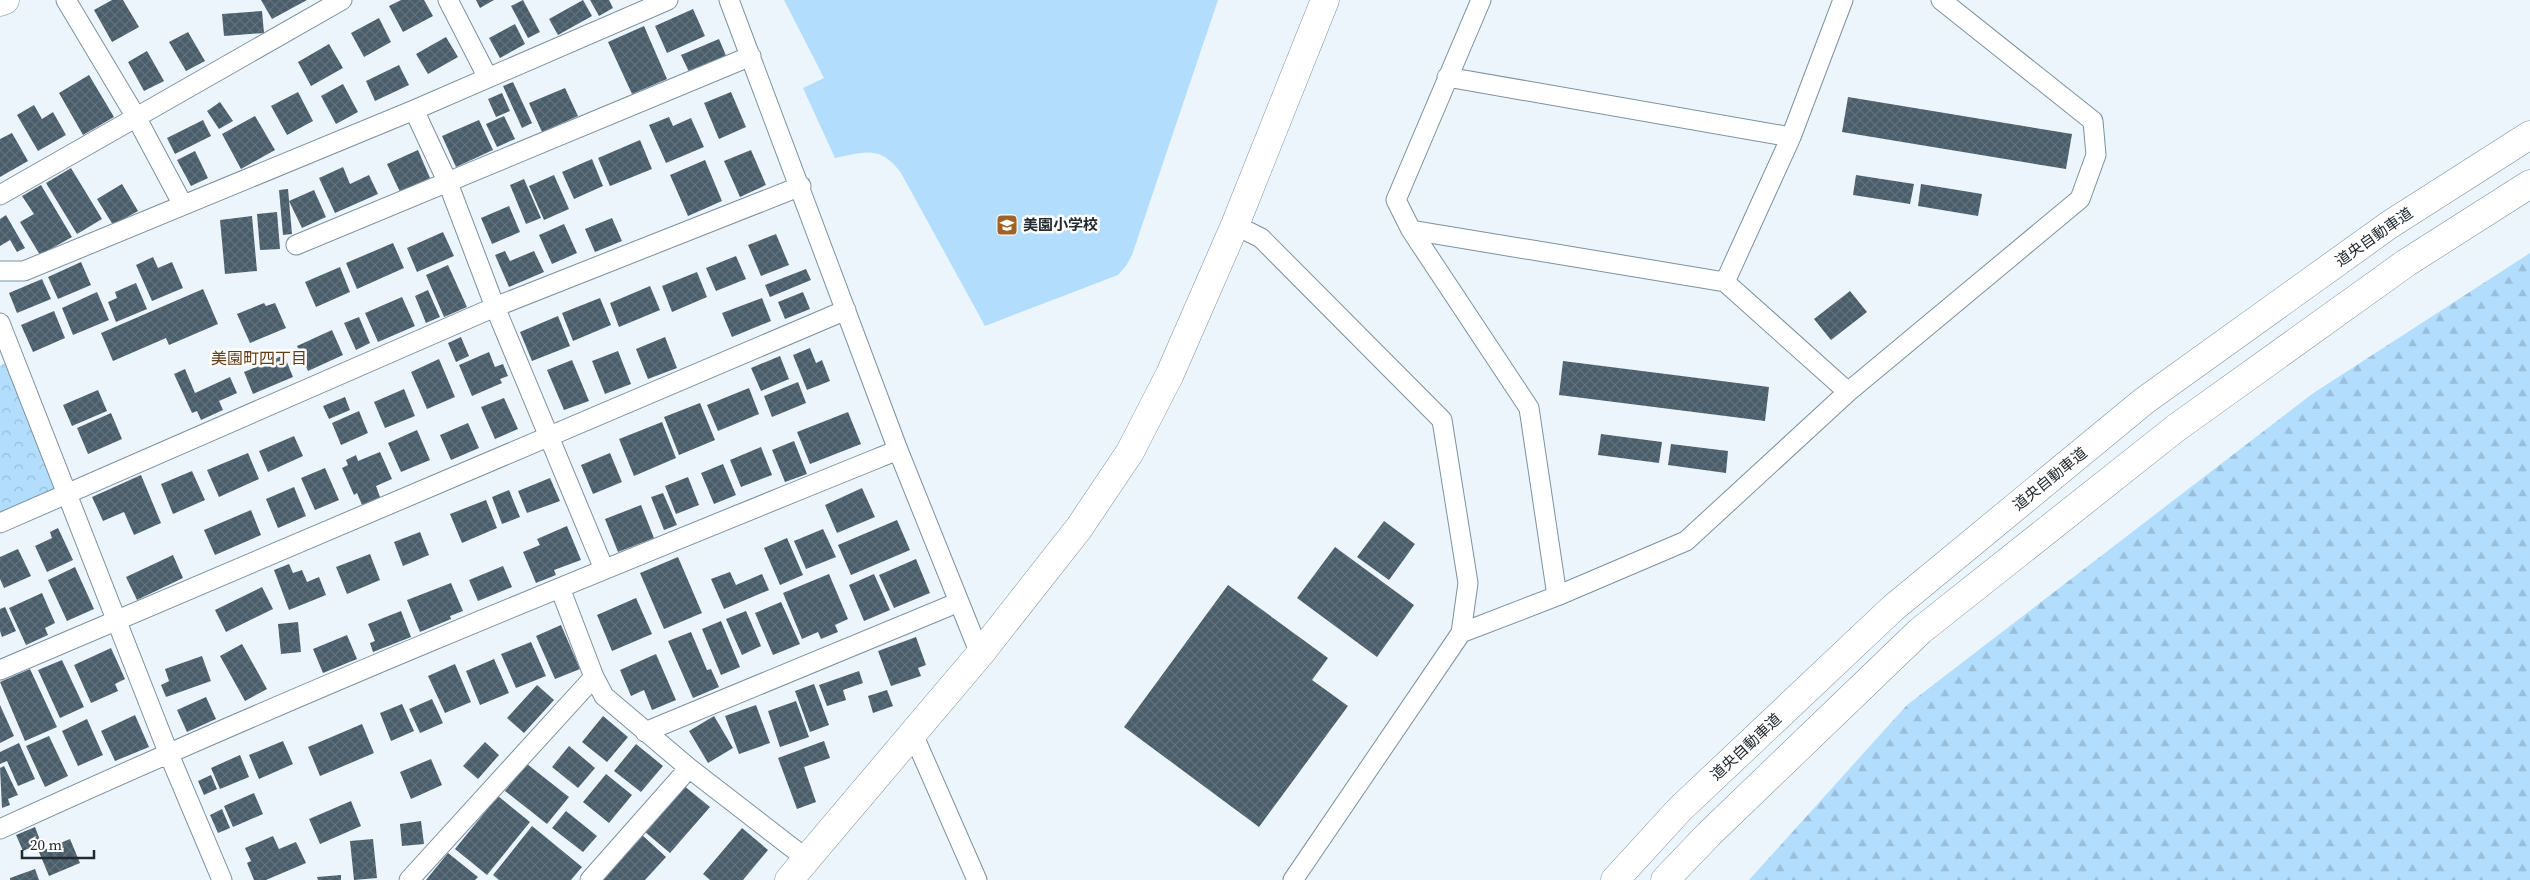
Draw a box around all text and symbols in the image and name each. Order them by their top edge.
street label: 道央自動車道 [2331,202,2417,271]
school or university icon: 美園小学校 [995,213,1019,237]
place label: 美園小学校 [1023,214,1098,235]
district label: 美園町四丁目 [211,347,307,369]
street label: 道央自動車道 [2008,442,2091,515]
street label: 道央自動車道 [1706,708,1786,785]
scale bar [22,828,95,860]
text: 20 m [30,834,62,855]

